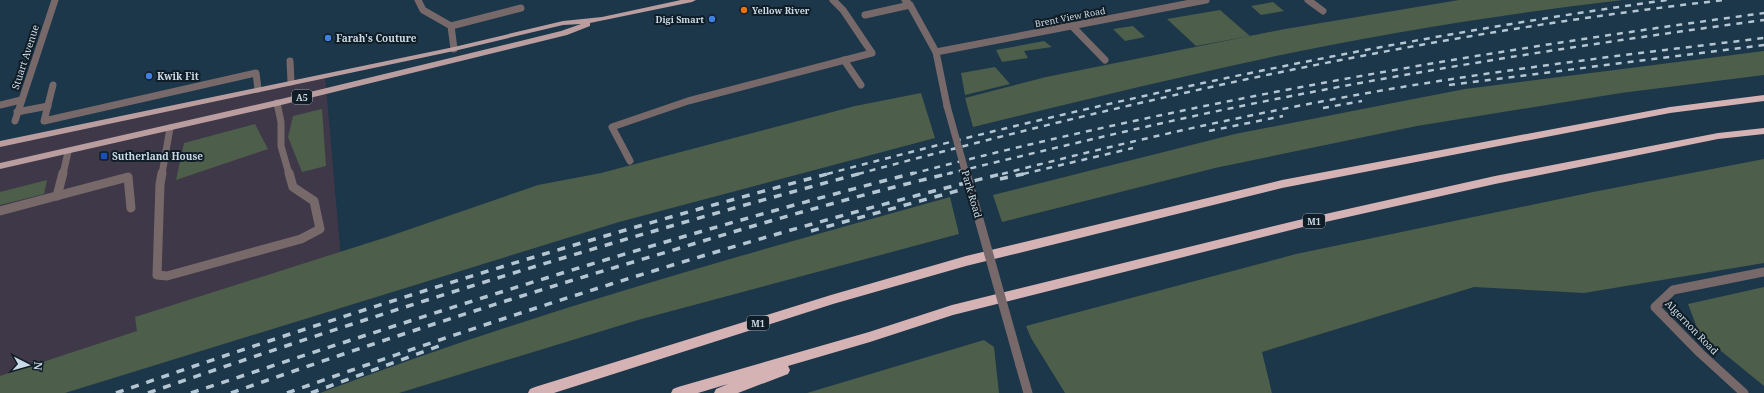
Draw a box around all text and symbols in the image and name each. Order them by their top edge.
place label: Yellow River [752,4,810,17]
street label: Brent View Road [1034,4,1107,30]
marker: Yellow River [739,5,749,15]
place label: Digi Smart [656,13,704,26]
marker: Digi Smart [707,14,717,24]
street label: Stuart Avenue [8,23,42,91]
place label: Farah's Couture [336,31,417,45]
marker: Farah's Couture [323,33,333,43]
place label: Kwik Fit [157,69,199,83]
marker: Kwik Fit [144,71,154,81]
road number: A5 [292,90,312,104]
place label: Sutherland House [112,149,203,163]
marker: Sutherland House [99,151,109,161]
street label: Park Road [959,169,985,219]
road number: M1 [1303,214,1325,228]
street label: Algernon Road [1662,297,1722,357]
road number: M1 [747,316,769,330]
north arrow [8,345,48,385]
text: N [30,361,46,372]

